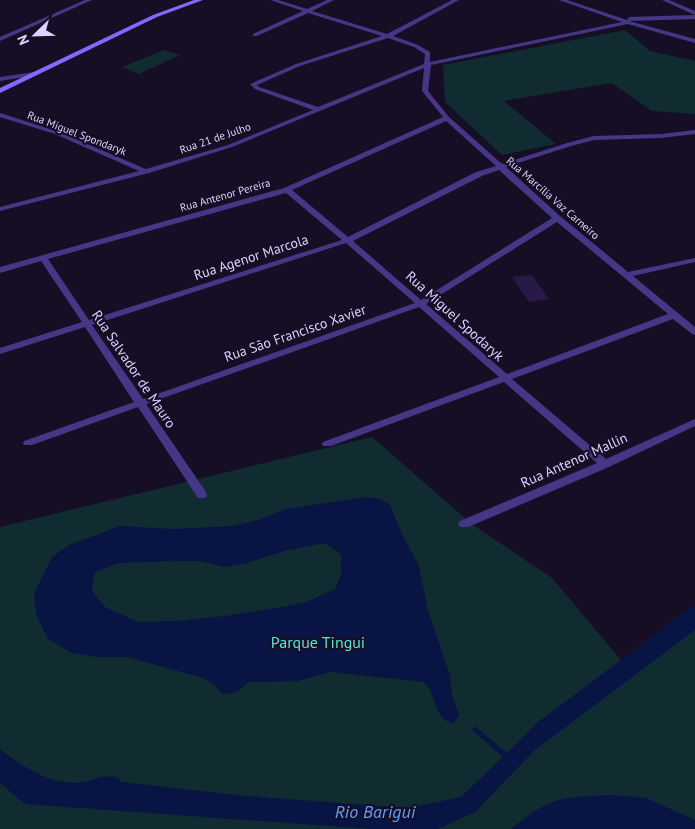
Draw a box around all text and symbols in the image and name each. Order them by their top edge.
north arrow [10,10,60,60]
text: N [13,32,33,48]
street label: Rua Miguel Spondaryk [25,108,129,159]
street label: Rua 21 de Julho [178,119,253,157]
street label: Rua Marcília Vaz Carneiro [504,154,603,242]
street label: Rua Antenor Pereira [178,175,272,215]
street label: Rua Agenor Marcola [191,230,311,284]
street label: Rua Miguel Spodaryk [402,267,508,365]
street label: Rua São Francisco Xavier [222,300,369,366]
street label: Rua Salvador de Mauro [88,307,180,431]
street label: Rua Antenor Mallin [518,428,630,492]
park label: Parque Tingui [271,632,365,652]
water label: Rio Barigui [335,800,417,823]

